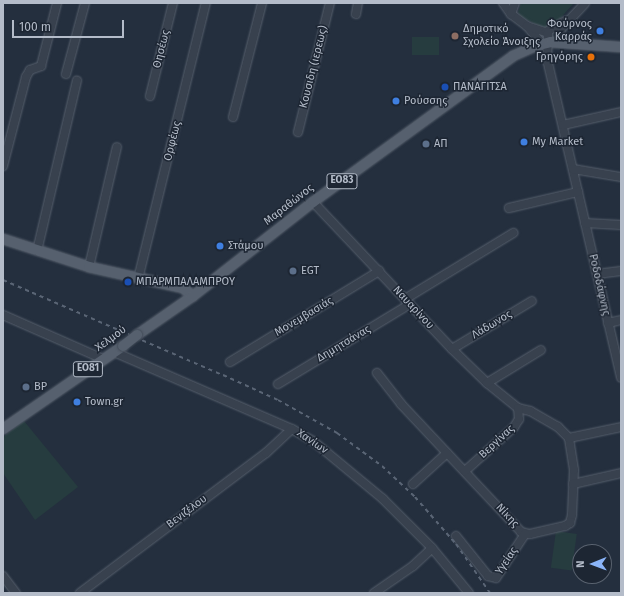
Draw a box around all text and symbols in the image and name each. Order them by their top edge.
scale bar [14,12,126,38]
place label: Φούρνος Καρράς [547,18,592,44]
text: 100 m [19,20,51,34]
place label: Δημοτικό Σχολείο Άνοιξης [463,23,540,49]
street label: Κουσιδη (ιερεως) [297,24,331,110]
marker: Φούρνος Καρράς [595,26,605,36]
street label: Θησέως [151,28,173,70]
marker: Δημοτικό Σχολείο Άνοιξης [450,31,460,41]
place label: Γρηγόρης [536,50,583,64]
marker: Γρηγόρης [586,52,596,62]
place label: ΠΑΝΑΓΙΤΣΑ [453,80,507,94]
marker: ΠΑΝΑΓΙΤΣΑ [440,82,450,92]
place label: Ρούσσης [404,94,447,108]
marker: Ρούσσης [391,96,401,106]
street label: Ορφέως [162,120,184,162]
place label: My Market [532,135,583,149]
place label: ΑΠ [434,137,448,151]
marker: My Market [519,137,529,147]
marker: ΑΠ [421,139,431,149]
road number: ΕΟ83 [326,173,358,189]
street label: Μαραθώνος [261,181,317,229]
place label: Στάμου [228,239,263,253]
marker: Στάμου [215,241,225,251]
street label: Ροδοδάφνης [585,253,613,317]
place label: EGT [301,264,319,278]
marker: EGT [288,266,298,276]
place label: ΜΠΑΡΜΠΑΛΑΜΠΡΟΥ [136,275,235,289]
marker: ΜΠΑΡΜΠΑΛΑΜΠΡΟΥ [123,277,133,287]
street label: Ναυαρίνου [390,284,436,332]
street label: Μονεμβασιάς [272,294,336,340]
street label: Λάδωνος [470,308,514,342]
street label: Χελμού [93,323,129,355]
street label: Δημητσάνας [315,323,373,365]
road number: ΕΟ81 [72,361,104,377]
place label: BP [34,380,47,394]
marker: BP [21,382,31,392]
place label: Town.gr [85,395,123,409]
marker: Town.gr [72,397,82,407]
street label: Βεργίνας [477,422,517,462]
street label: Χανίων [294,427,330,457]
street label: Βενιζέλου [164,492,210,532]
street label: Νίκης [493,501,521,531]
north arrow [572,544,612,584]
street label: Υγείας [493,545,521,577]
text: N [574,560,587,568]

